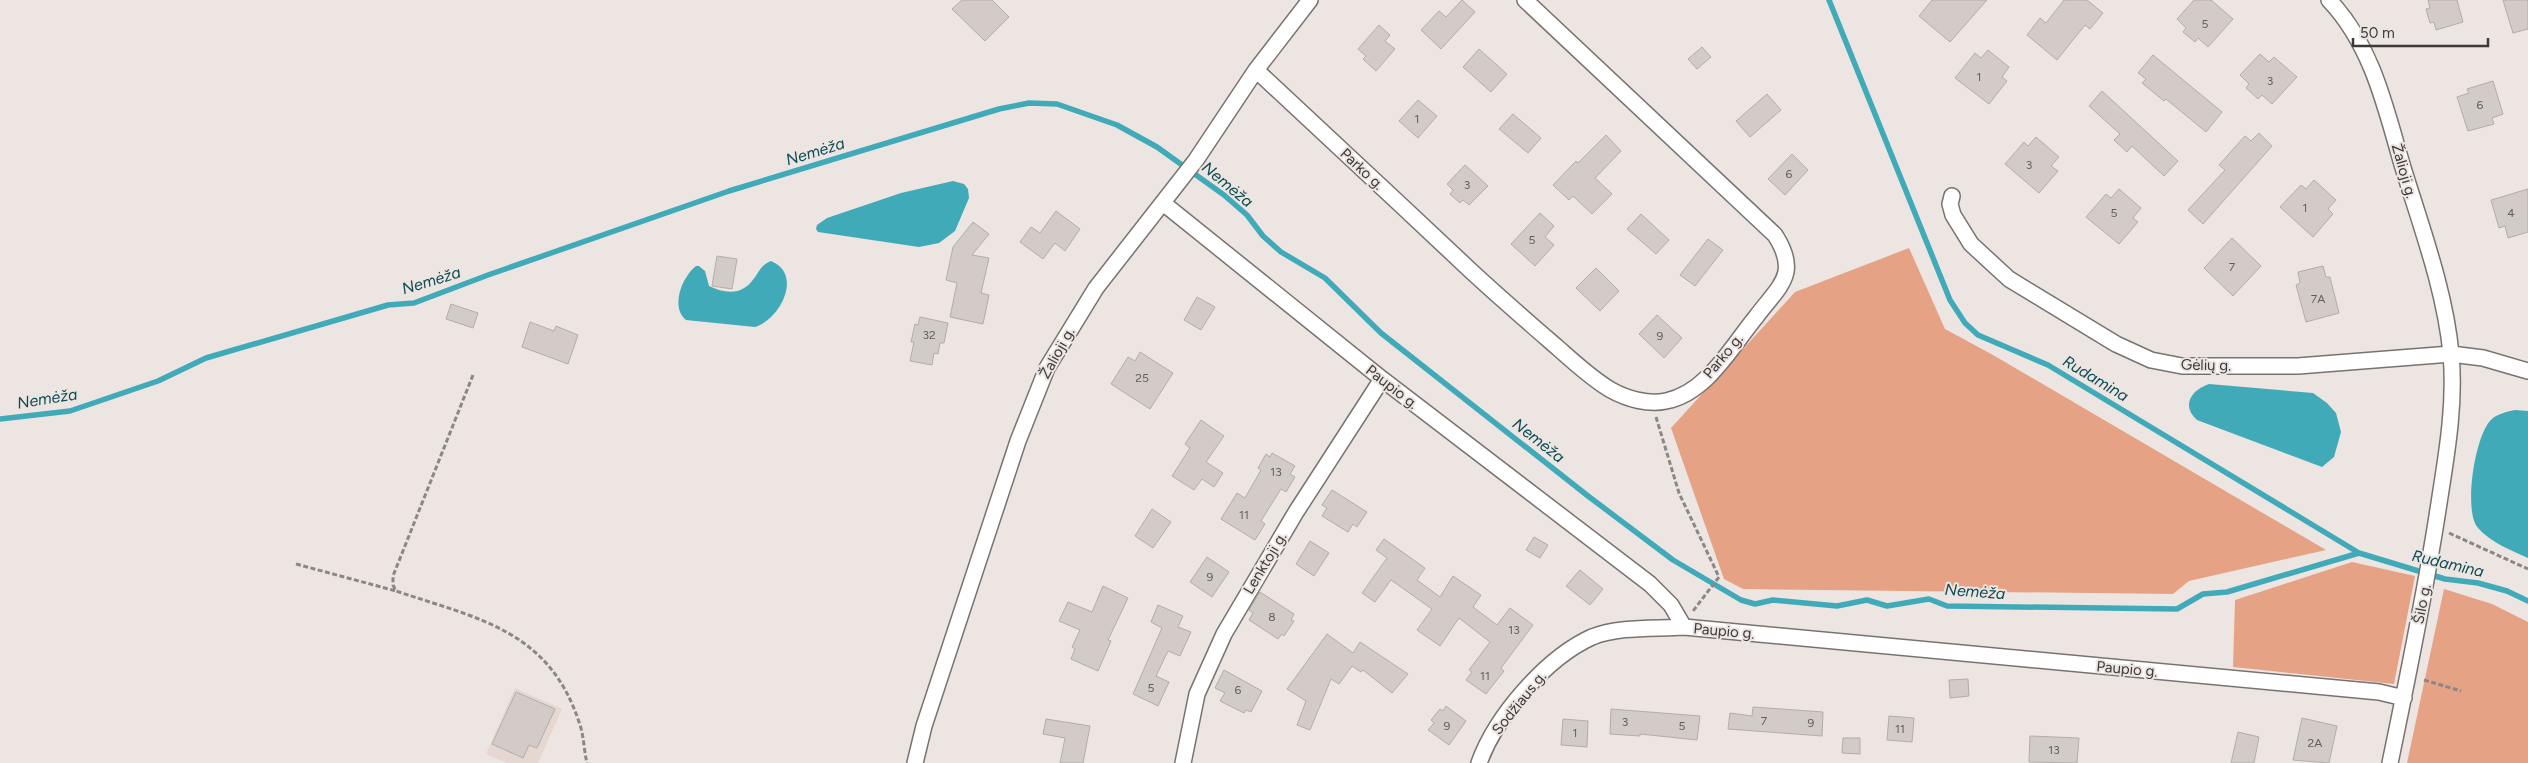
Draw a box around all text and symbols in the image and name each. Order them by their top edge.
scale bar [2353,15,2488,47]
house number: 5 [2202,17,2209,31]
text: 50 m [2360,24,2395,42]
house number: 1 [1977,70,1981,84]
house number: 3 [2267,74,2273,88]
house number: 6 [2477,98,2484,112]
house number: 1 [1415,112,1419,126]
water label: Nemėža [783,134,847,169]
street label: Žalioji g. [2388,142,2420,200]
street label: Parko g. [1337,144,1387,194]
water label: Nemėža [1198,158,1257,211]
house number: 3 [2026,158,2032,172]
house number: 6 [1786,167,1793,181]
house number: 3 [1464,178,1470,192]
house number: 1 [2303,201,2307,215]
house number: 5 [2111,206,2118,220]
house number: 4 [2507,206,2515,220]
house number: 5 [1529,233,1536,247]
house number: 7 [2229,260,2236,274]
water label: Nemėža [399,263,463,298]
house number: 7A [2311,292,2325,306]
street label: Žalioji g. [1036,324,1078,382]
house number: 32 [922,328,936,342]
house number: 9 [1657,329,1664,343]
street label: Parko g. [1699,330,1747,382]
water label: Rudamina [2059,351,2132,405]
street label: Gėlių g. [2181,356,2231,374]
street label: Paupio g. [1362,361,1422,413]
house number: 25 [1135,371,1149,385]
water label: Nemėža [16,384,79,413]
water label: Nemėža [1509,414,1568,467]
house number: 13 [1270,465,1282,479]
house number: 11 [1239,508,1249,522]
street label: Lenktoji g. [1239,529,1291,597]
water label: Rudamina [2410,546,2486,581]
house number: 9 [1207,570,1214,584]
water label: Nemėža [1944,580,2006,603]
street label: Šilo g. [2409,582,2435,626]
house number: 8 [1268,610,1276,624]
street label: Paupio g. [1693,619,1755,643]
house number: 13 [1508,623,1520,637]
street label: Paupio g. [2096,657,2158,681]
street label: Sodžiaus g. [1488,668,1550,738]
house number: 11 [1480,669,1490,683]
house number: 5 [1148,681,1155,695]
house number: 6 [1235,683,1242,697]
house number: 7 [1761,714,1768,728]
house number: 3 [1622,715,1628,729]
house number: 9 [1808,716,1815,730]
house number: 9 [1444,719,1451,733]
house number: 5 [1679,719,1686,733]
house number: 11 [1895,722,1905,736]
house number: 1 [1573,726,1577,740]
house number: 2A [2308,736,2322,750]
house number: 13 [2048,743,2060,757]

